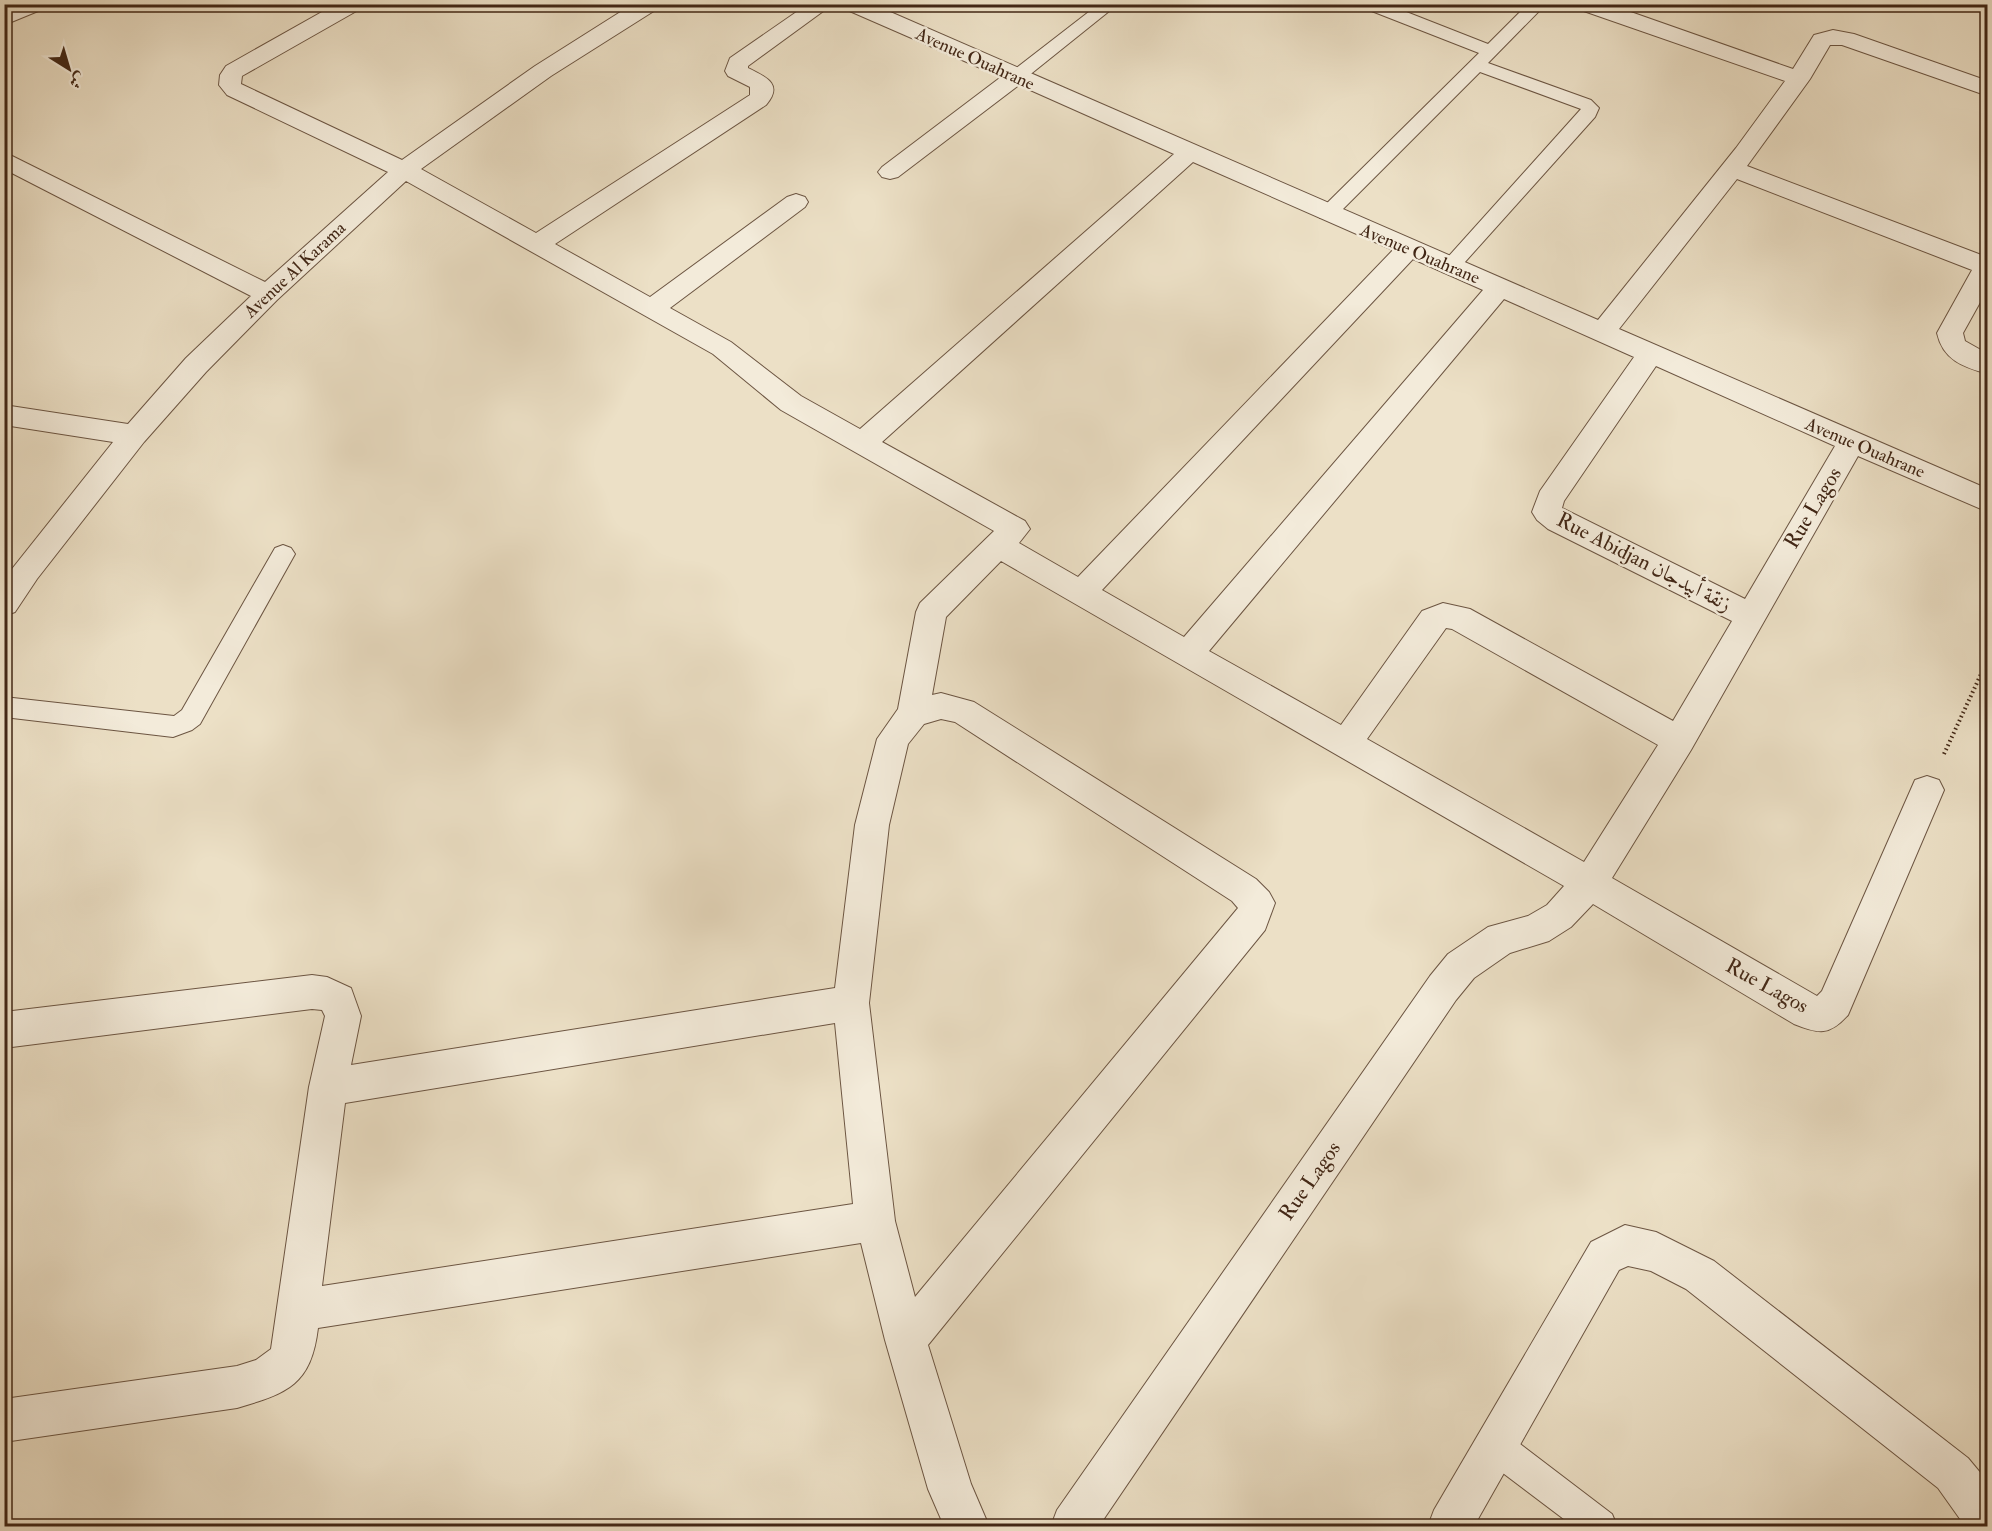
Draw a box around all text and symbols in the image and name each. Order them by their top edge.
street label: Avenue Ouahrane [911,22,1038,96]
north arrow [39,39,99,99]
text: ش [65,67,90,93]
street label: Avenue Al Karama [238,216,351,324]
street label: Avenue Ouahrane [1356,218,1484,290]
street label: Avenue Ouahrane [1801,412,1929,484]
street label: Rue Lagos [1778,462,1848,554]
street label: Rue Abidjan زنقة أبيدجان [1552,504,1737,618]
street label: Rue Lagos [1721,952,1813,1020]
street label: Rue Lagos [1273,1136,1347,1226]

